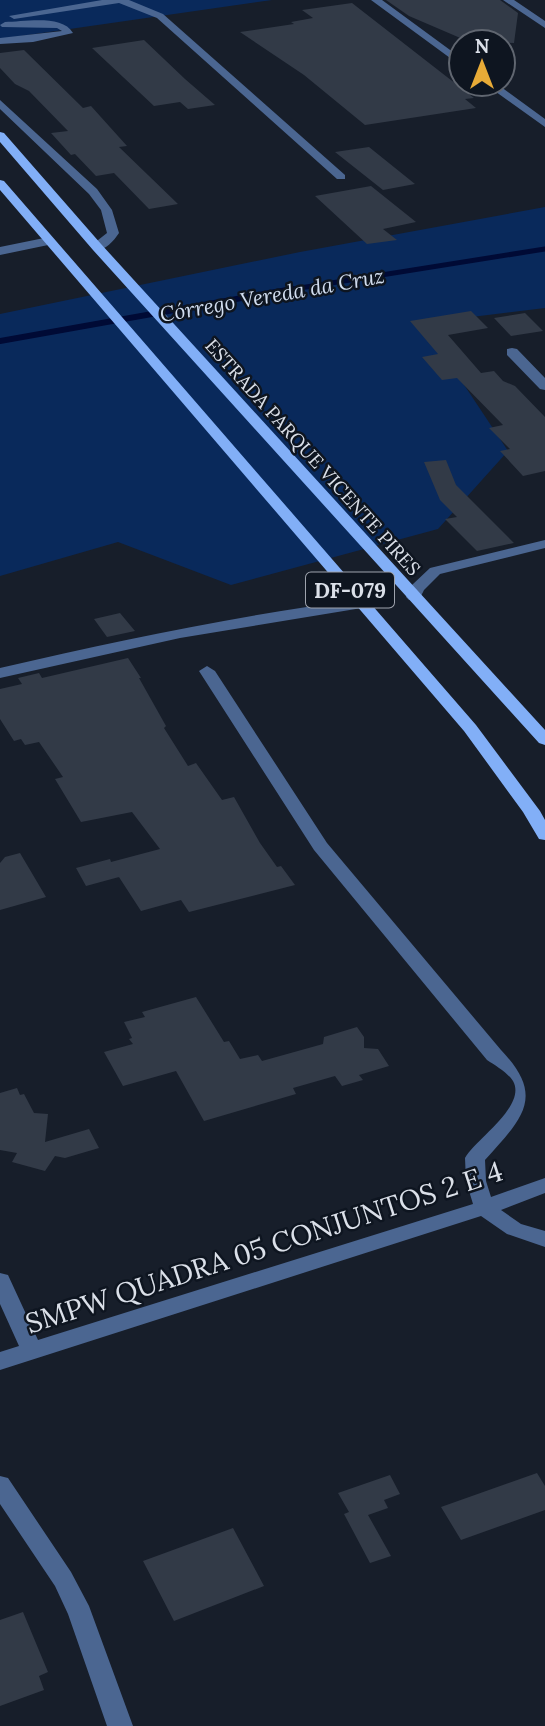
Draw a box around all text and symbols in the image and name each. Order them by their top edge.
north arrow [447,28,517,98]
text: N [475,34,490,58]
water label: Córrego Vereda da Cruz [158,262,386,328]
street label: ESTRADA PARQUE VICENTE PIRES [200,334,426,580]
road number: DF-079 [306,572,394,608]
street label: SMPW QUADRA 05 CONJUNTOS 2 E 4 [21,1153,507,1341]

